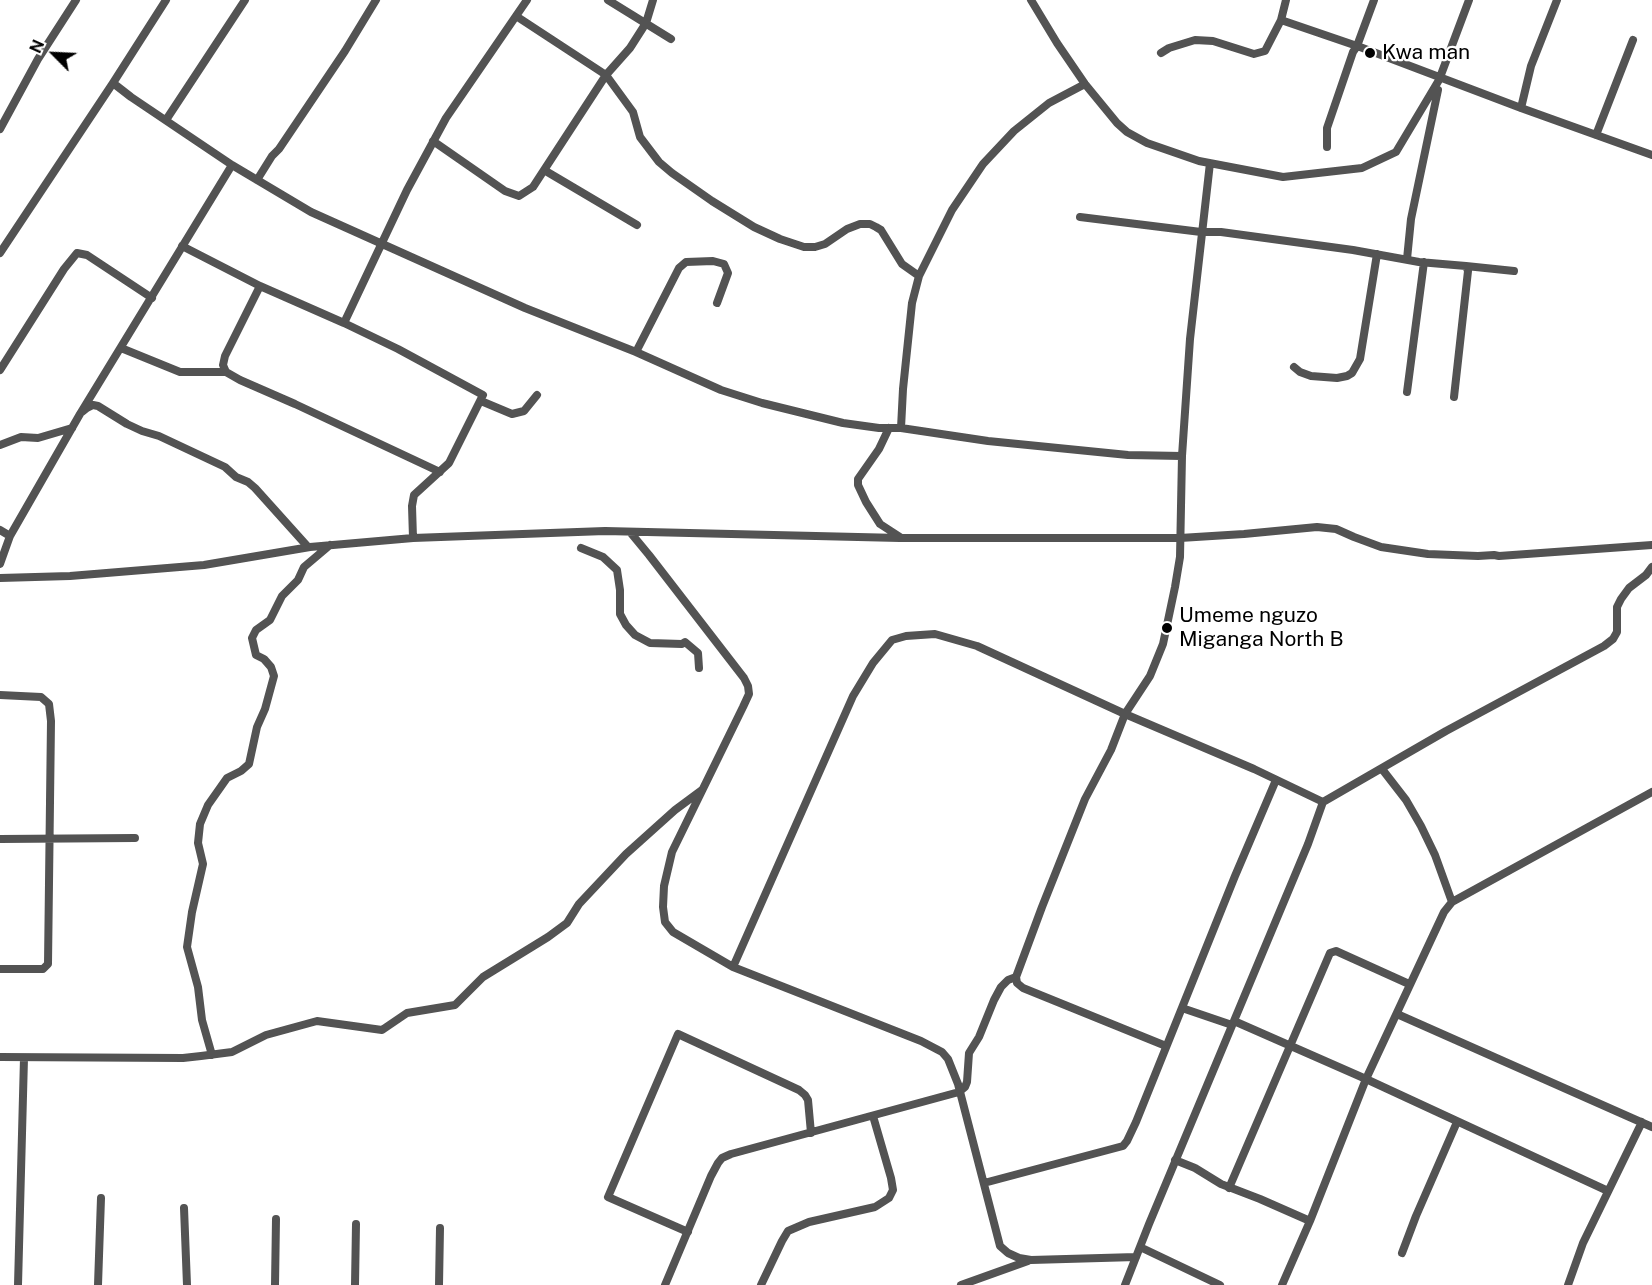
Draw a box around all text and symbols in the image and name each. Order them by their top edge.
north arrow [24,24,84,84]
text: N [26,37,48,56]
place label: Kwa man [1382,40,1470,66]
marker: Kwa man [1363,46,1377,60]
place label: Umeme nguzo Miganga North B [1179,603,1344,653]
marker: Umeme nguzo Miganga North B [1160,621,1174,635]

